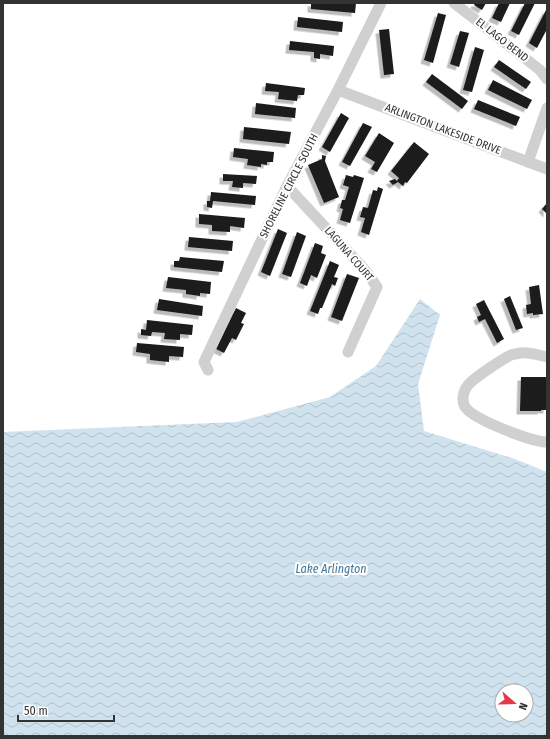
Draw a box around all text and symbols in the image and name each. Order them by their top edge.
street label: EL LAGO BEND [473,15,531,65]
street label: ARLINGTON LAKESIDE DRIVE [383,101,503,157]
street label: SHORELINE CIRCLE SOUTH [257,132,321,240]
street label: LAGUNA COURT [322,224,377,285]
water label: Lake Arlington [296,562,366,576]
north arrow [494,683,534,723]
scale bar [18,697,114,723]
text: N [516,701,530,712]
text: 50 m [24,704,48,718]

